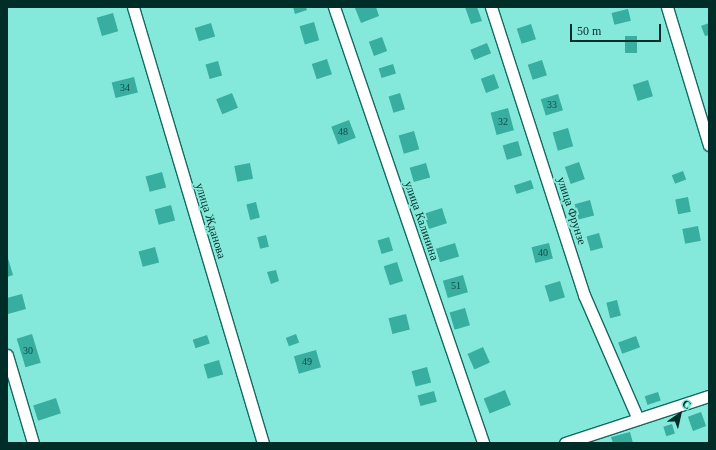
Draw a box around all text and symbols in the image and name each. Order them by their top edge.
scale bar [572,16,663,42]
text: 50 m [577,24,601,38]
house number: 34 [120,82,130,94]
house number: 33 [547,99,557,111]
house number: 32 [498,116,508,128]
house number: 48 [338,126,348,138]
street label: улица Фрунзе [553,175,589,247]
street label: улица Калинина [401,179,441,263]
street label: улица Жданова [192,182,228,260]
house number: 40 [538,247,548,259]
house number: 51 [451,280,461,292]
house number: 30 [23,345,33,357]
house number: 49 [302,356,312,368]
north arrow [660,394,700,434]
text: С [680,397,693,411]

